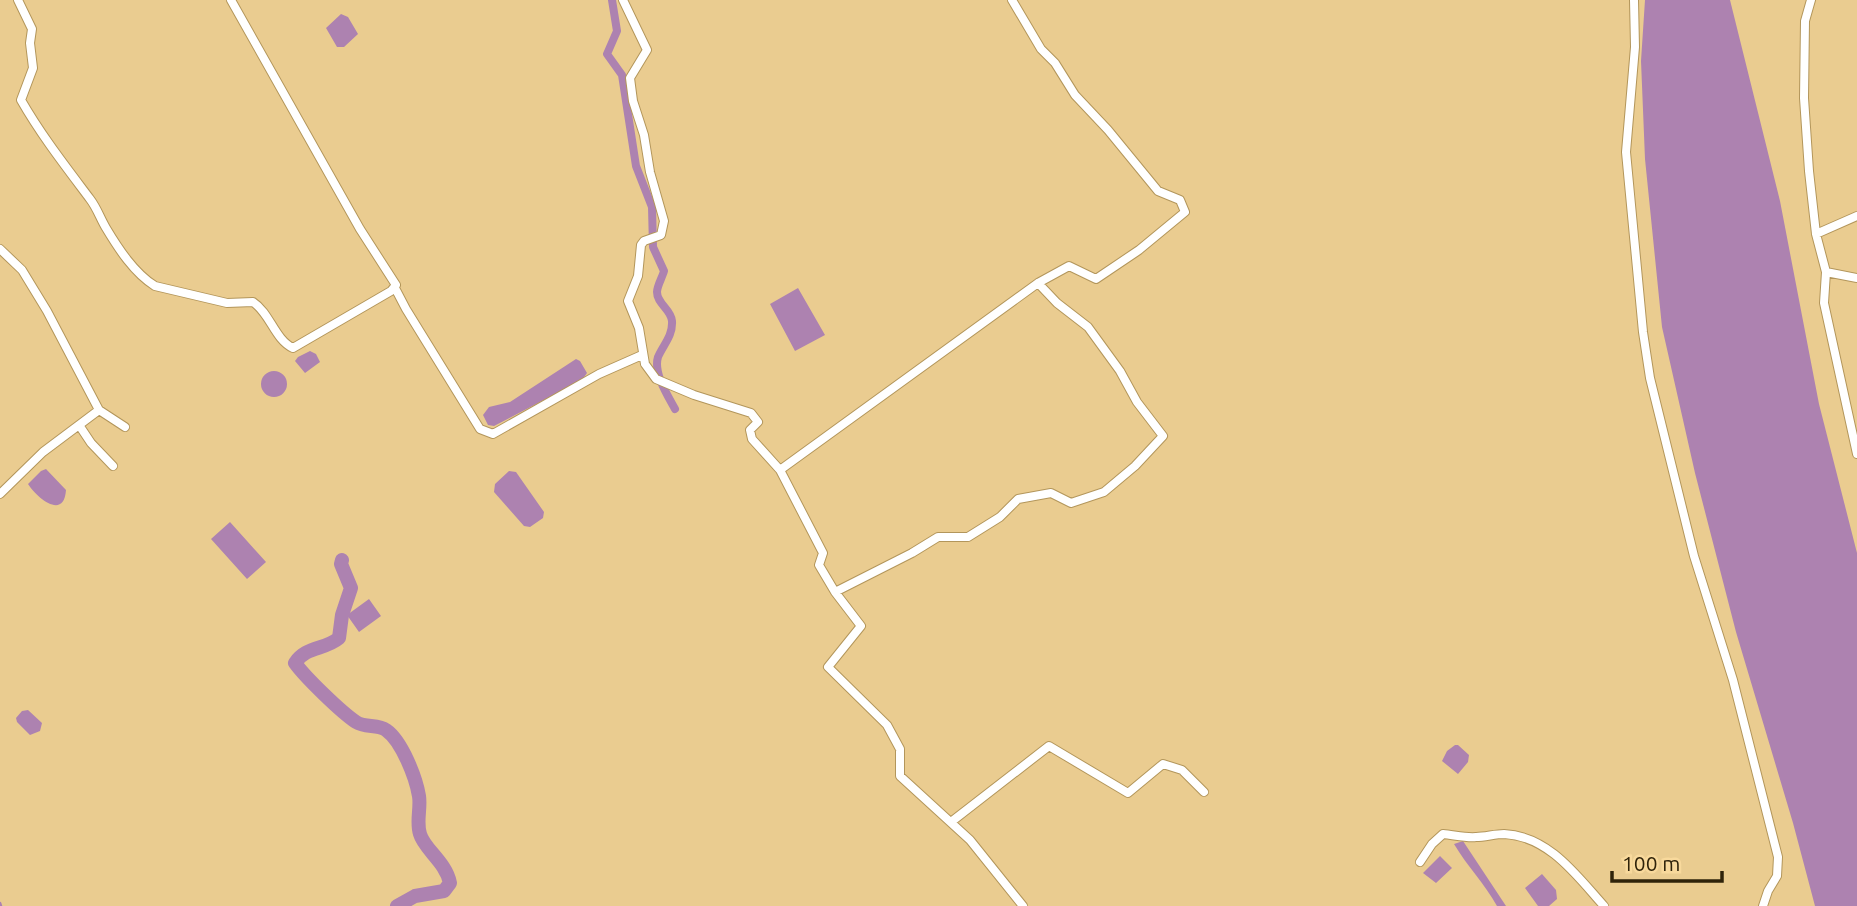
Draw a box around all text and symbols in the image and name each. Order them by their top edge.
scale bar [1612,839,1722,883]
text: 100 m [1622,851,1680,875]

